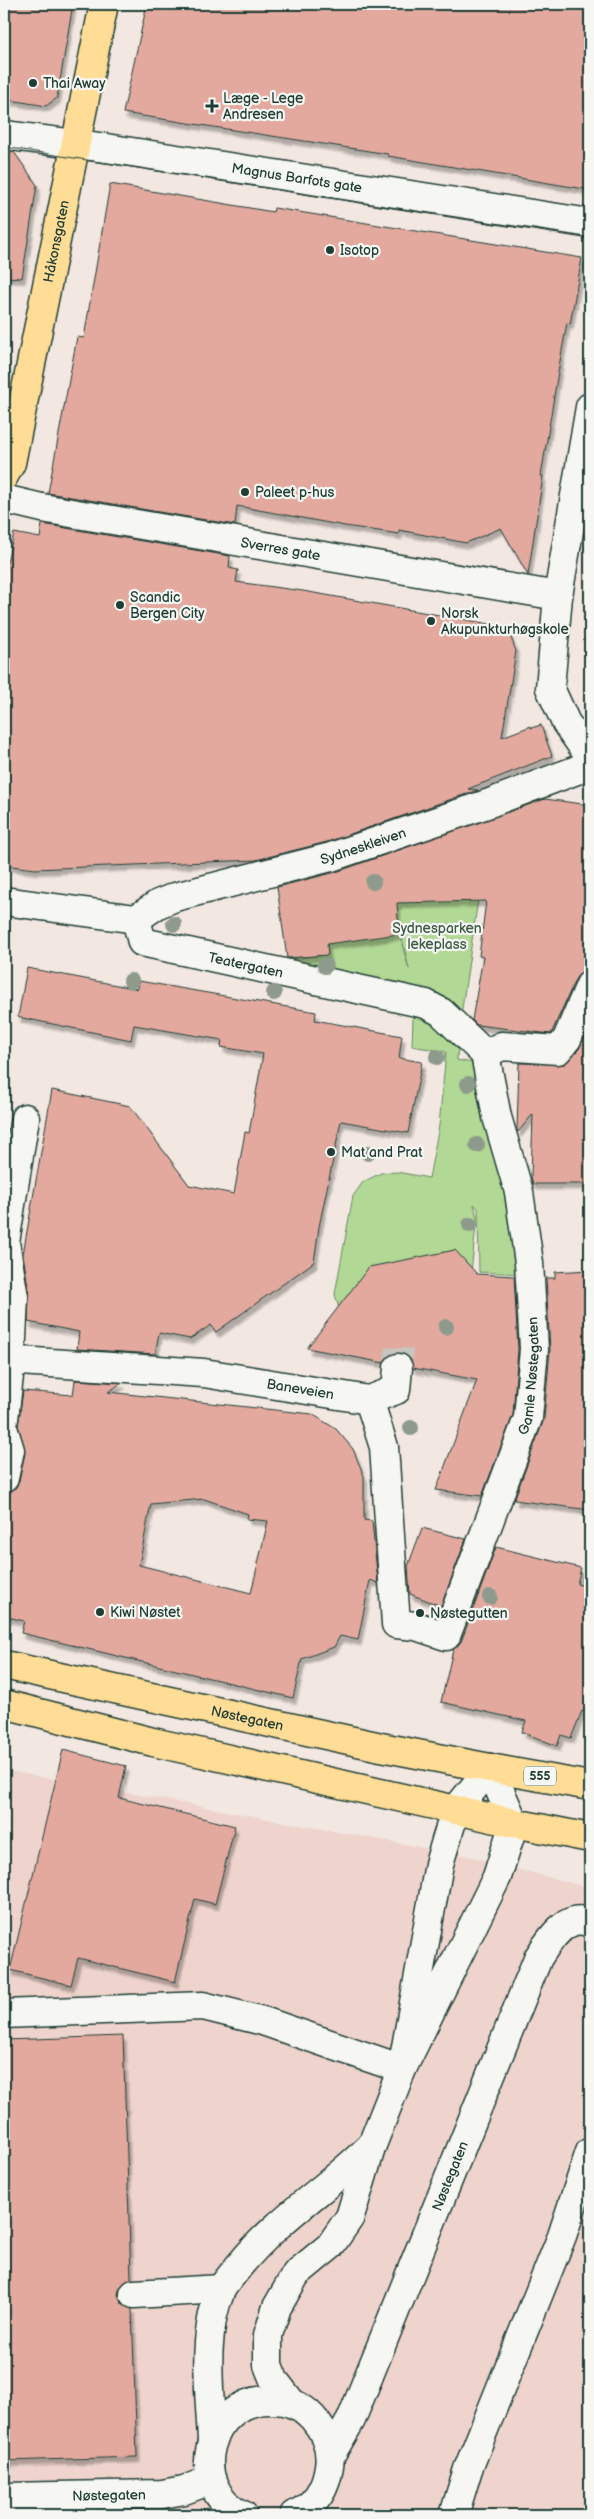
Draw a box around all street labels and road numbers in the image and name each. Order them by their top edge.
street label: Magnus Barfots gate [230,159,363,196]
street label: Håkonsgaten [39,198,73,284]
street label: Sverres gate [239,534,322,564]
street label: Sydneskleiven [318,824,408,868]
street label: Teatergaten [207,948,285,981]
street label: Gamle Nøstegaten [514,1316,543,1437]
street label: Baneveien [265,1375,335,1403]
street label: Nøstegaten [209,1702,285,1734]
road number: 555 [524,1766,556,1785]
street label: Nøstegaten [428,2138,472,2213]
street label: Nøstegaten [72,2486,146,2504]

